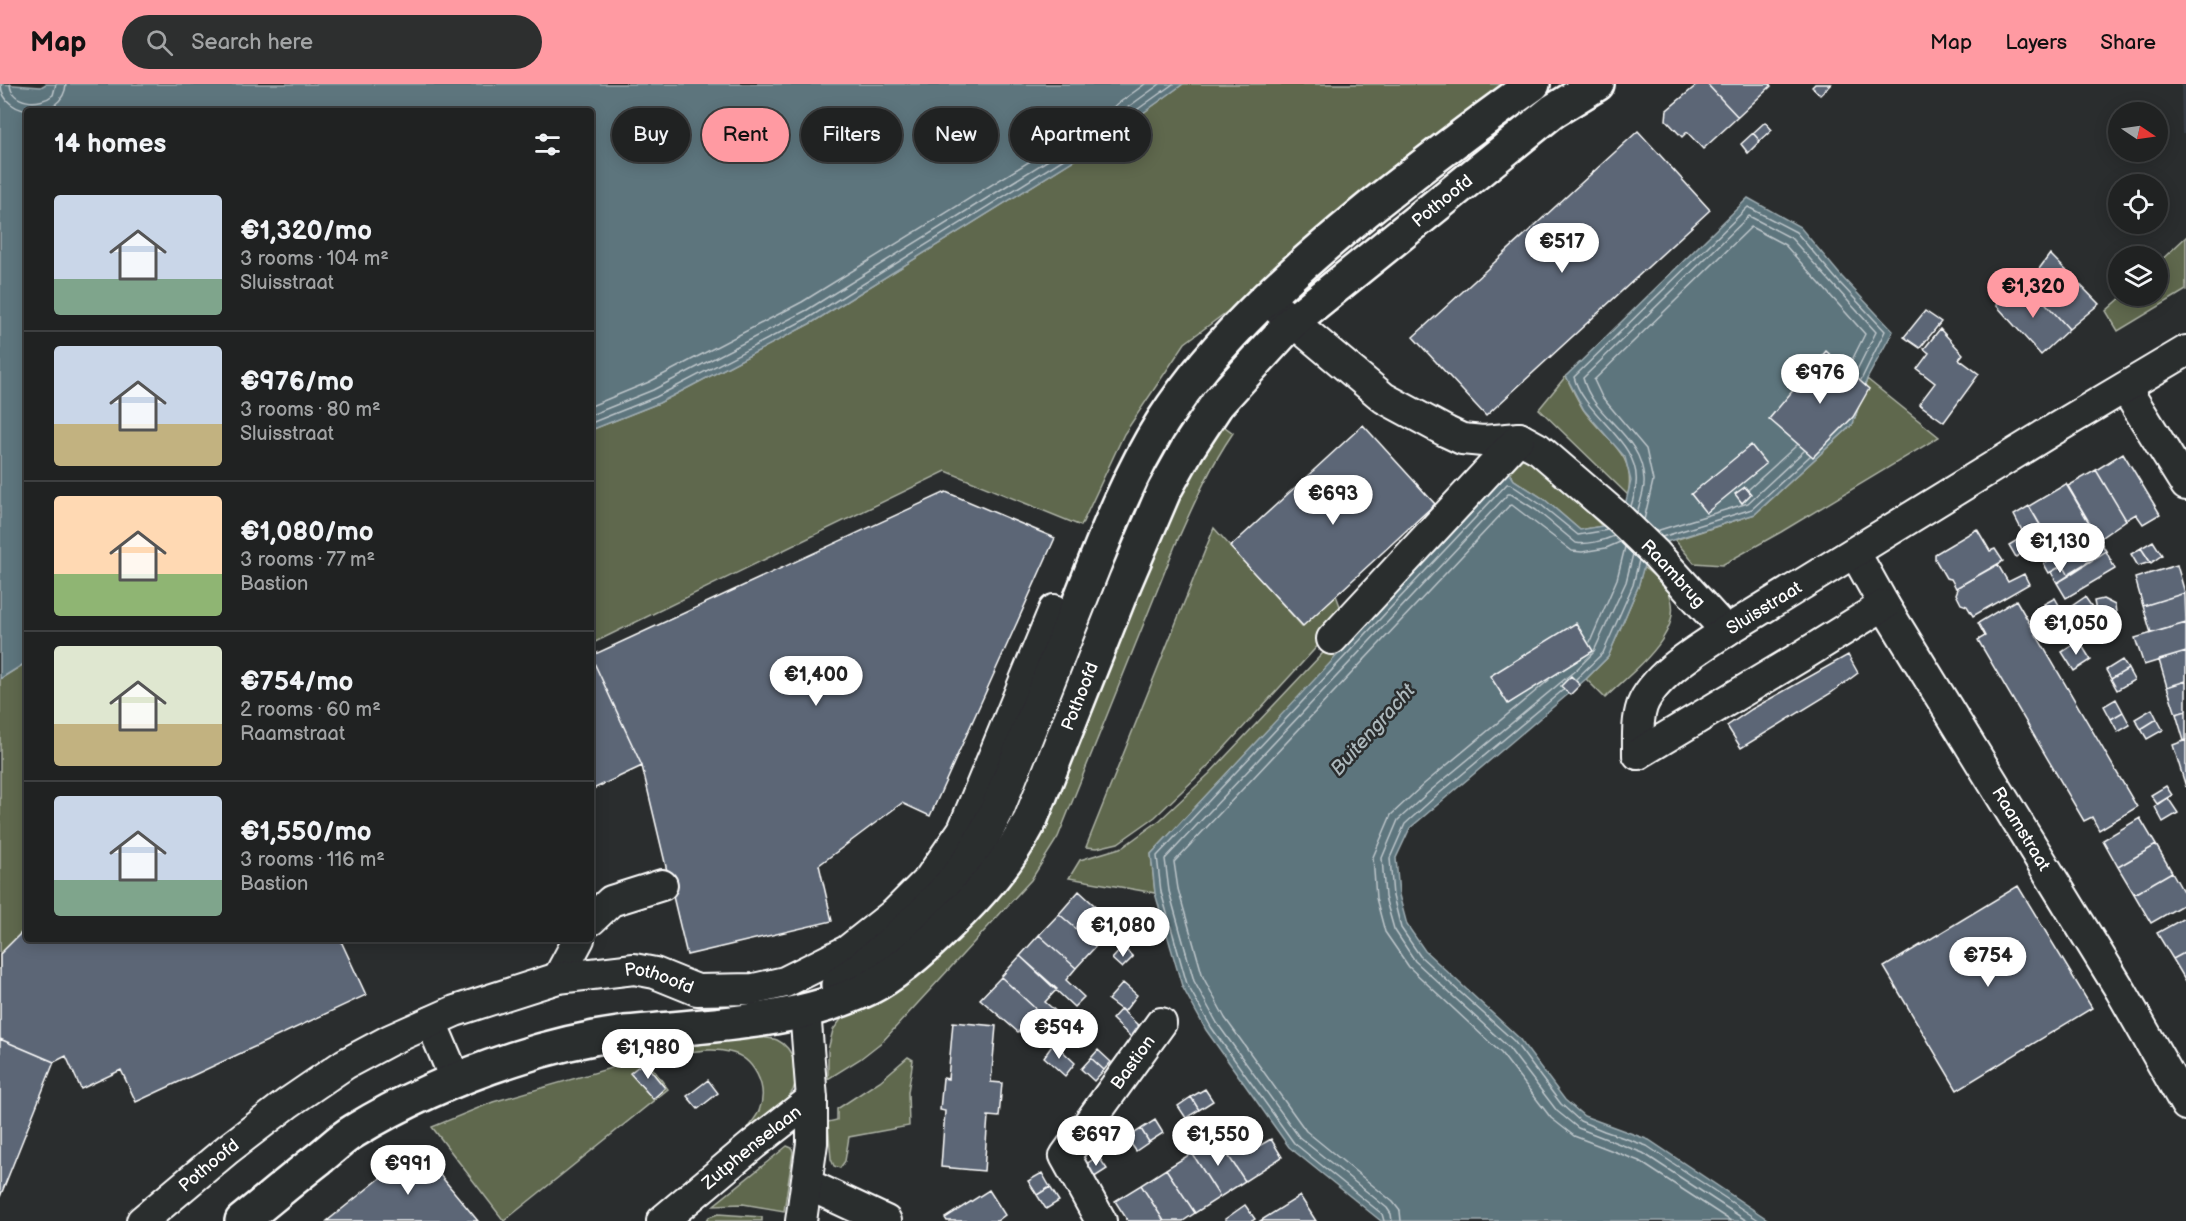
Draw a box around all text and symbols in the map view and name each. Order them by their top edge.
search box [122,15,542,69]
text: Map [30,26,86,59]
icon: search [143,26,176,59]
text: Search here [191,29,313,56]
text: Map [1930,30,1972,55]
text: Layers [2005,30,2067,55]
text: Share [2100,30,2156,55]
north arrow [2108,102,2168,162]
map controls [2108,102,2168,306]
chip: Buy [612,108,690,162]
chip: Rent [702,108,789,162]
chip: Filters [801,108,902,162]
chip: New [914,108,998,162]
chip: Apartment [1010,108,1151,162]
icon: filters [531,128,564,161]
text: 14 homes [54,129,166,160]
street label: Pothoofd [1408,170,1477,231]
button: locate [2108,174,2168,234]
text: €1,320/mo [240,216,372,247]
icon: home [102,219,174,291]
pin: €517 [1526,223,1598,274]
text: €517 [1539,230,1585,254]
button: layers [2108,246,2168,306]
text: 3 rooms · 104 m² [240,247,389,271]
pin: €1,320 [1984,268,2082,319]
text: Sluisstraat [240,271,334,295]
text: €1,320 [2001,275,2065,299]
pin: €976 [1784,354,1856,405]
text: €976 [1795,361,1845,385]
text: €976/mo [240,367,354,398]
icon: home [102,370,174,442]
text: 3 rooms · 80 m² [240,398,381,422]
text: Sluisstraat [240,422,334,446]
pin: €693 [1297,475,1369,526]
text: €693 [1308,482,1358,506]
text: €1,080/mo [240,517,374,548]
icon: home [102,520,174,592]
pin: €1,130 [2011,523,2109,574]
text: €1,130 [2030,530,2090,554]
street label: Raambrug [1637,535,1710,612]
text: 3 rooms · 77 m² [240,548,375,572]
text: Bastion [240,572,308,596]
street label: Sluisstraat [1722,576,1806,639]
pin: €1,050 [2027,605,2125,656]
text: €1,050 [2044,612,2108,636]
pin: €1,400 [767,656,865,707]
street label: Pothoofd [1057,659,1103,733]
text: €1,400 [784,663,848,687]
text: €754/mo [240,667,353,698]
icon: home [102,670,174,742]
water label: Buitengracht [1326,679,1421,781]
text: 2 rooms · 60 m² [240,698,381,722]
text: Raamstraat [240,722,345,746]
street label: Raamstraat [1988,783,2055,875]
text: €1,550/mo [240,817,372,848]
icon: home [102,820,174,892]
text: 3 rooms · 116 m² [240,848,385,872]
text: Bastion [240,872,308,896]
pin: €1,080 [1074,907,1172,958]
text: €1,080 [1091,914,1155,938]
pin: €754 [1952,937,2024,988]
text: €754 [1963,944,2013,968]
street label: Pothoofd [623,958,697,998]
pin: €594 [1023,1009,1095,1060]
text: €594 [1034,1016,1084,1040]
pin: €1,980 [599,1029,697,1080]
street label: Bastion [1106,1031,1159,1093]
text: €1,980 [616,1036,680,1060]
street label: Zutphenselaan [697,1101,805,1194]
pin: €697 [1060,1116,1132,1167]
pin: €1,550 [1169,1116,1267,1167]
text: €697 [1071,1123,1121,1147]
text: €1,550 [1186,1123,1250,1147]
street label: Pothoofd [174,1134,243,1196]
pin: €991 [372,1145,444,1196]
text: €991 [385,1152,431,1176]

